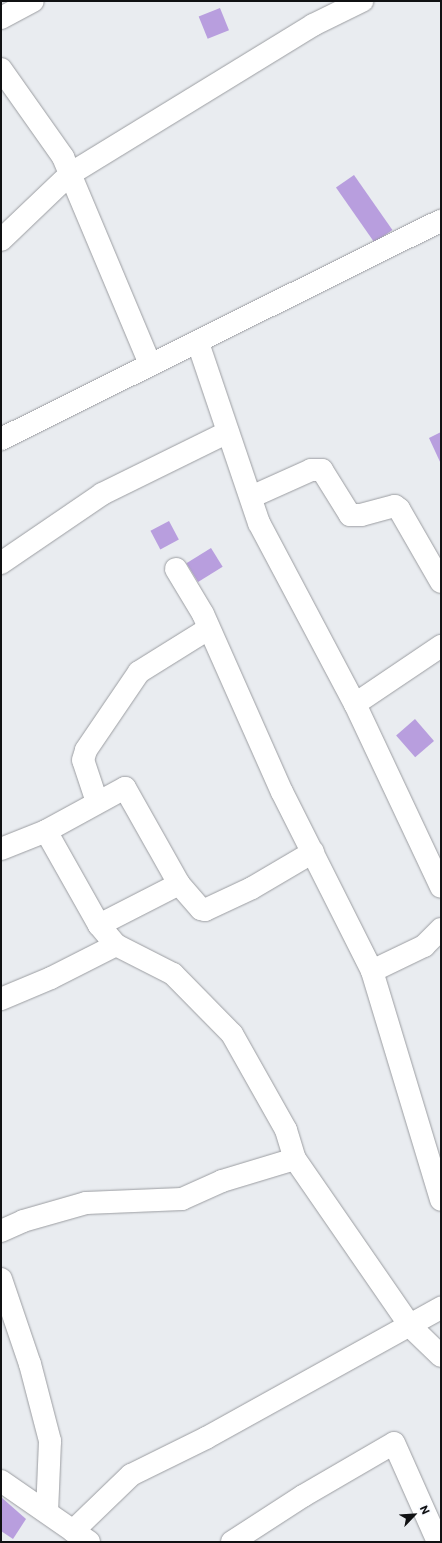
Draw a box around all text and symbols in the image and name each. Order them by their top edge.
north arrow [394,1495,434,1535]
text: N [418,1503,433,1516]

